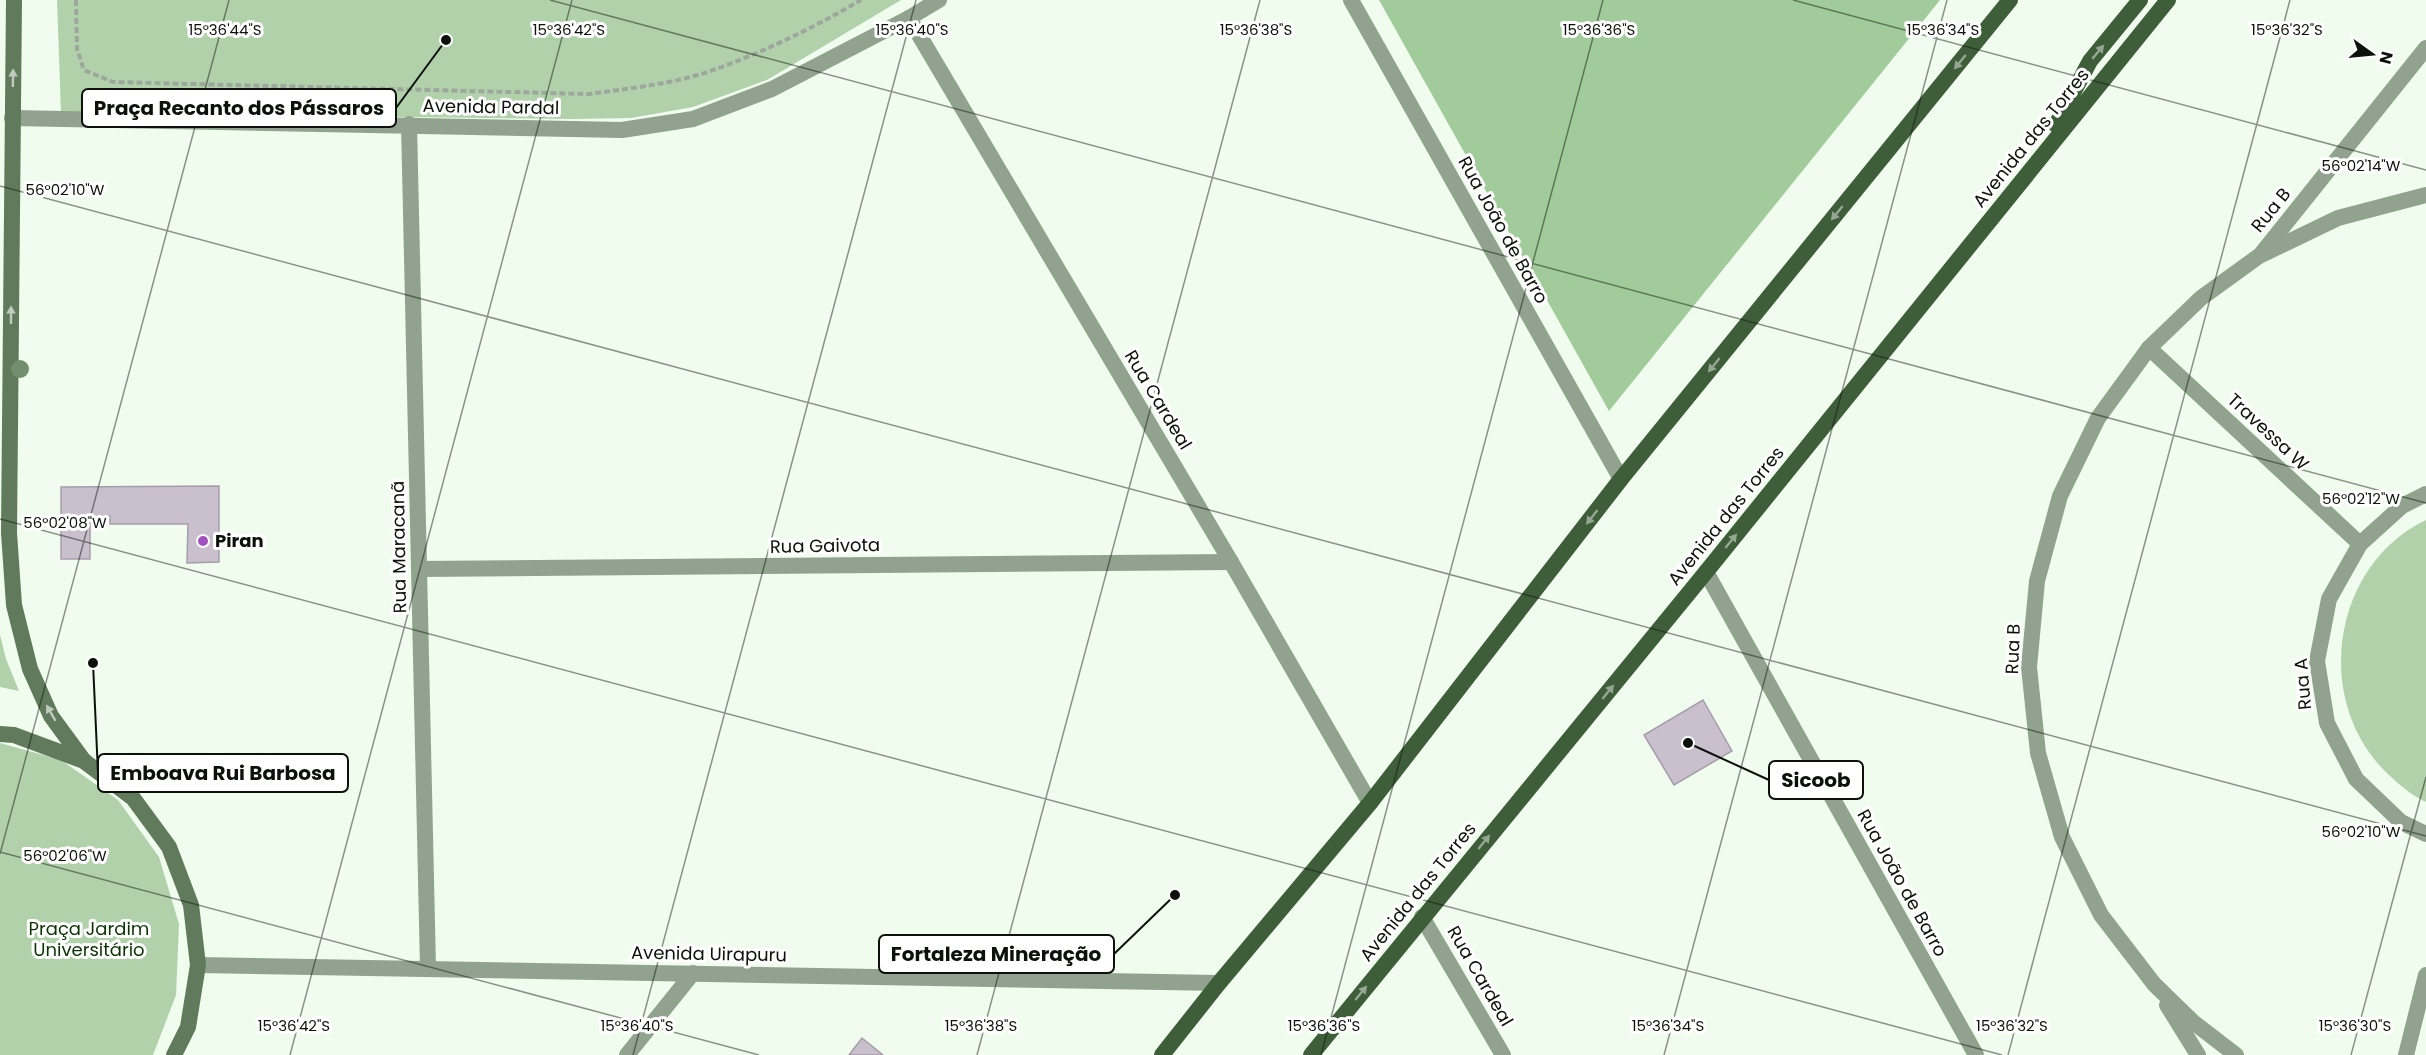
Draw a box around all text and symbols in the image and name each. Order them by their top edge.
text: 15°36'44"S [188,19,262,40]
text: 15°36'42"S [533,19,605,40]
text: 15°36'40"S [875,19,949,40]
text: 15°36'38"S [1220,19,1292,40]
text: 15°36'36"S [1563,19,1635,40]
text: 15°36'34"S [1907,19,1979,40]
text: 15°36'32"S [2251,19,2323,40]
north arrow [2342,24,2402,84]
one-way arrow [2091,44,2104,60]
text: N [2373,49,2399,67]
one-way arrow [1953,54,1966,70]
street label: Avenida das Torres [1967,63,2095,212]
one-way arrow [8,69,18,88]
callout: Praça Recanto dos Pássaros [82,89,396,127]
street label: Avenida Pardal [423,93,559,120]
text: Praça Recanto dos Pássaros [94,94,384,122]
street label: Rua João de Barro [1452,151,1554,308]
text: 56°02'14"W [2322,155,2401,176]
text: 56°02'10"W [26,179,105,200]
street label: Rua B [2245,182,2296,237]
one-way arrow [1831,205,1844,220]
one-way arrow [6,306,16,325]
street label: Rua Cardeal [1119,345,1198,454]
one-way arrow [1708,357,1721,373]
street label: Travessa W [2222,387,2315,476]
street label: Avenida das Torres [1662,441,1790,590]
street label: Rua Maracanã [385,480,412,614]
text: 56°02'12"W [2322,488,2400,509]
one-way arrow [1586,509,1599,525]
text: 56°02'08"W [23,512,107,533]
place label: Piran [215,528,264,553]
street label: Rua Gaivota [770,532,880,559]
one-way arrow [1725,533,1737,548]
marker: Piran [196,534,210,548]
street label: Rua B [1999,623,2026,675]
street label: Rua A [2288,657,2317,711]
one-way arrow [1601,684,1614,699]
one-way arrow [46,705,57,721]
callout: Emboava Rui Barbosa [98,754,348,792]
text: Emboava Rui Barbosa [110,759,336,787]
callout: Sicoob [1769,761,1863,799]
text: Sicoob [1781,766,1851,794]
street label: Rua João de Barro [1851,804,1953,961]
street label: Avenida das Torres [1354,817,1482,966]
text: 56°02'10"W [2322,821,2401,842]
one-way arrow [1478,834,1491,850]
text: 56°02'06"W [23,845,107,866]
park label: Praça Jardim Universitário [29,916,149,962]
street label: Rua Cardeal [1442,921,1519,1031]
callout: Fortaleza Mineração [879,935,1114,973]
street label: Avenida Uirapuru [631,940,787,967]
text: Fortaleza Mineração [891,940,1102,968]
one-way arrow [1354,986,1367,1001]
text: 15°36'42"S [258,1015,330,1036]
text: 15°36'40"S [600,1015,674,1036]
text: 15°36'38"S [945,1015,1017,1036]
text: 15°36'36"S [1288,1015,1360,1036]
text: 15°36'34"S [1632,1015,1704,1036]
text: 15°36'32"S [1976,1015,2048,1036]
text: 15°36'30"S [2319,1015,2391,1036]

